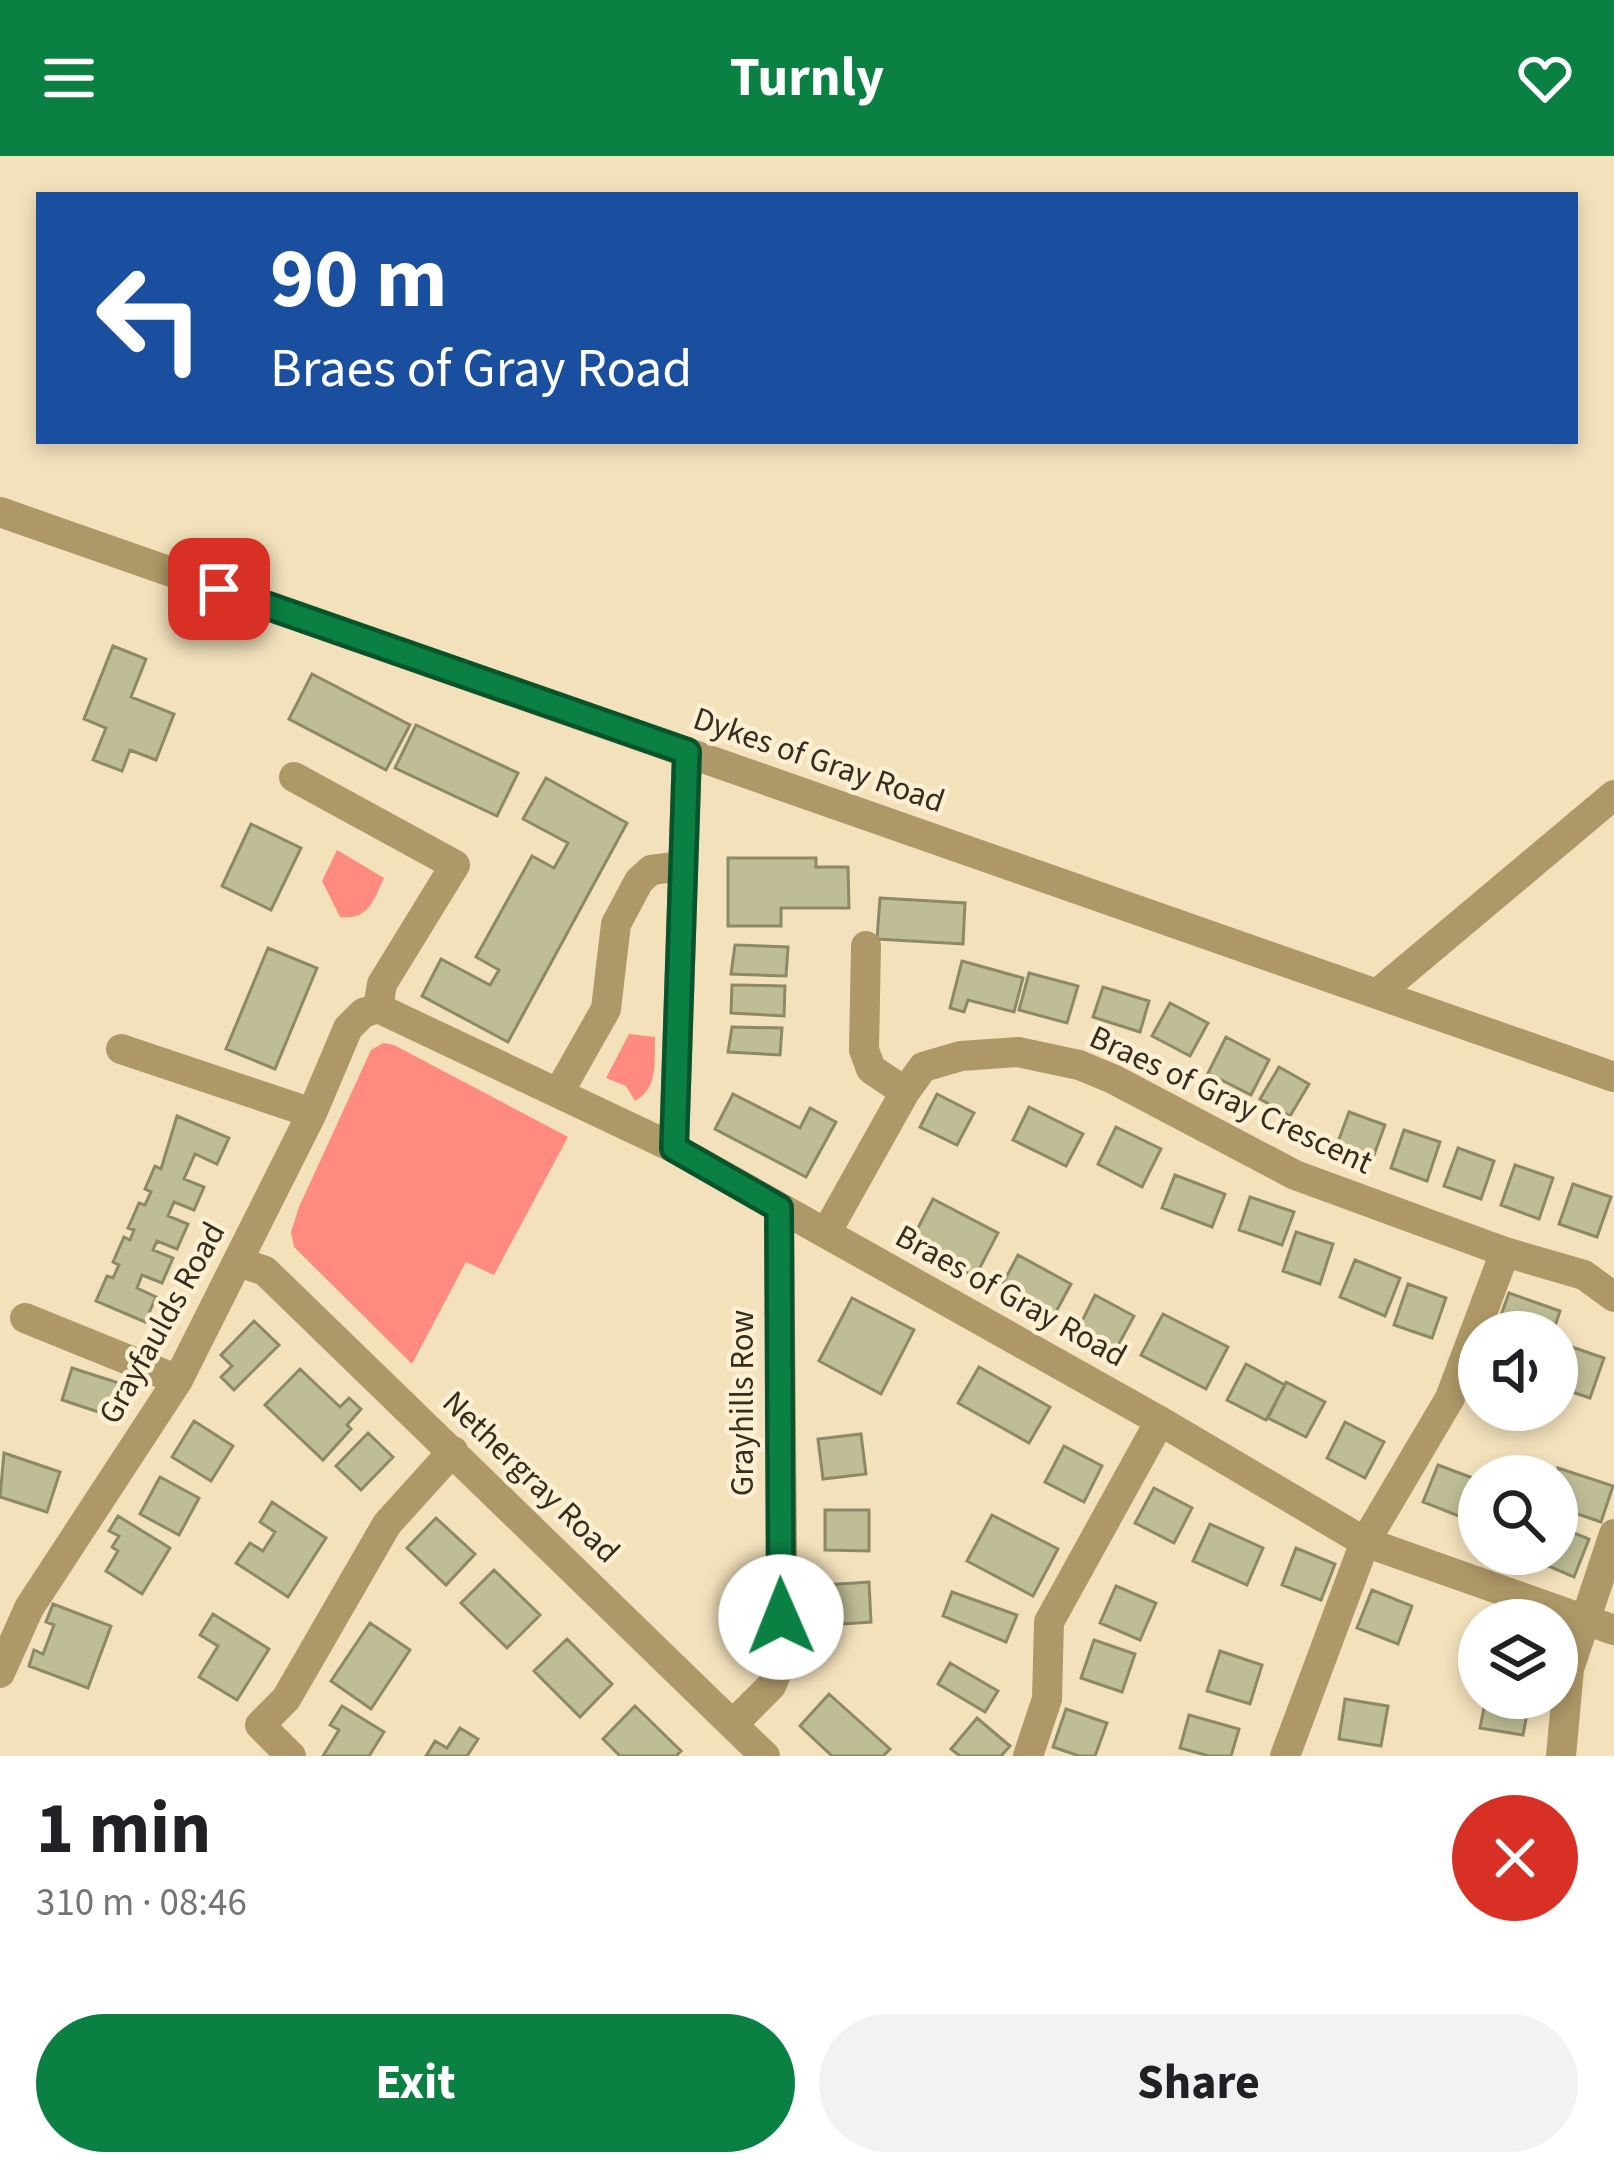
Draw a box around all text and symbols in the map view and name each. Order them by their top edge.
text: Turnly [730,40,884,117]
icon: menu [36,45,102,111]
icon: heart [1512,45,1578,111]
text: 90 m [270,220,448,340]
icon: left [72,240,228,396]
text: Braes of Gray Road [270,331,692,408]
pin [168,538,270,640]
icon: arrive [186,556,252,622]
street label: Dykes of Gray Road [687,695,951,825]
street label: Braes of Gray Crescent [1082,1014,1380,1186]
street label: Grayfaulds Road [87,1213,237,1433]
street label: Braes of Gray Road [887,1213,1135,1379]
street label: Grayhills Row [719,1310,766,1496]
map controls [1458,1311,1578,1719]
button: sound [1458,1311,1578,1431]
street label: Nethergray Road [432,1380,630,1574]
button: search [1458,1455,1578,1575]
position arrow [718,1554,844,1680]
button: layers [1458,1599,1578,1719]
text: 1 min [36,1778,211,1881]
button: close [1452,1795,1578,1921]
text: 310 m · 08:46 [36,1875,247,1931]
button: Exit [36,2014,795,2152]
button: Share [819,2014,1578,2152]

